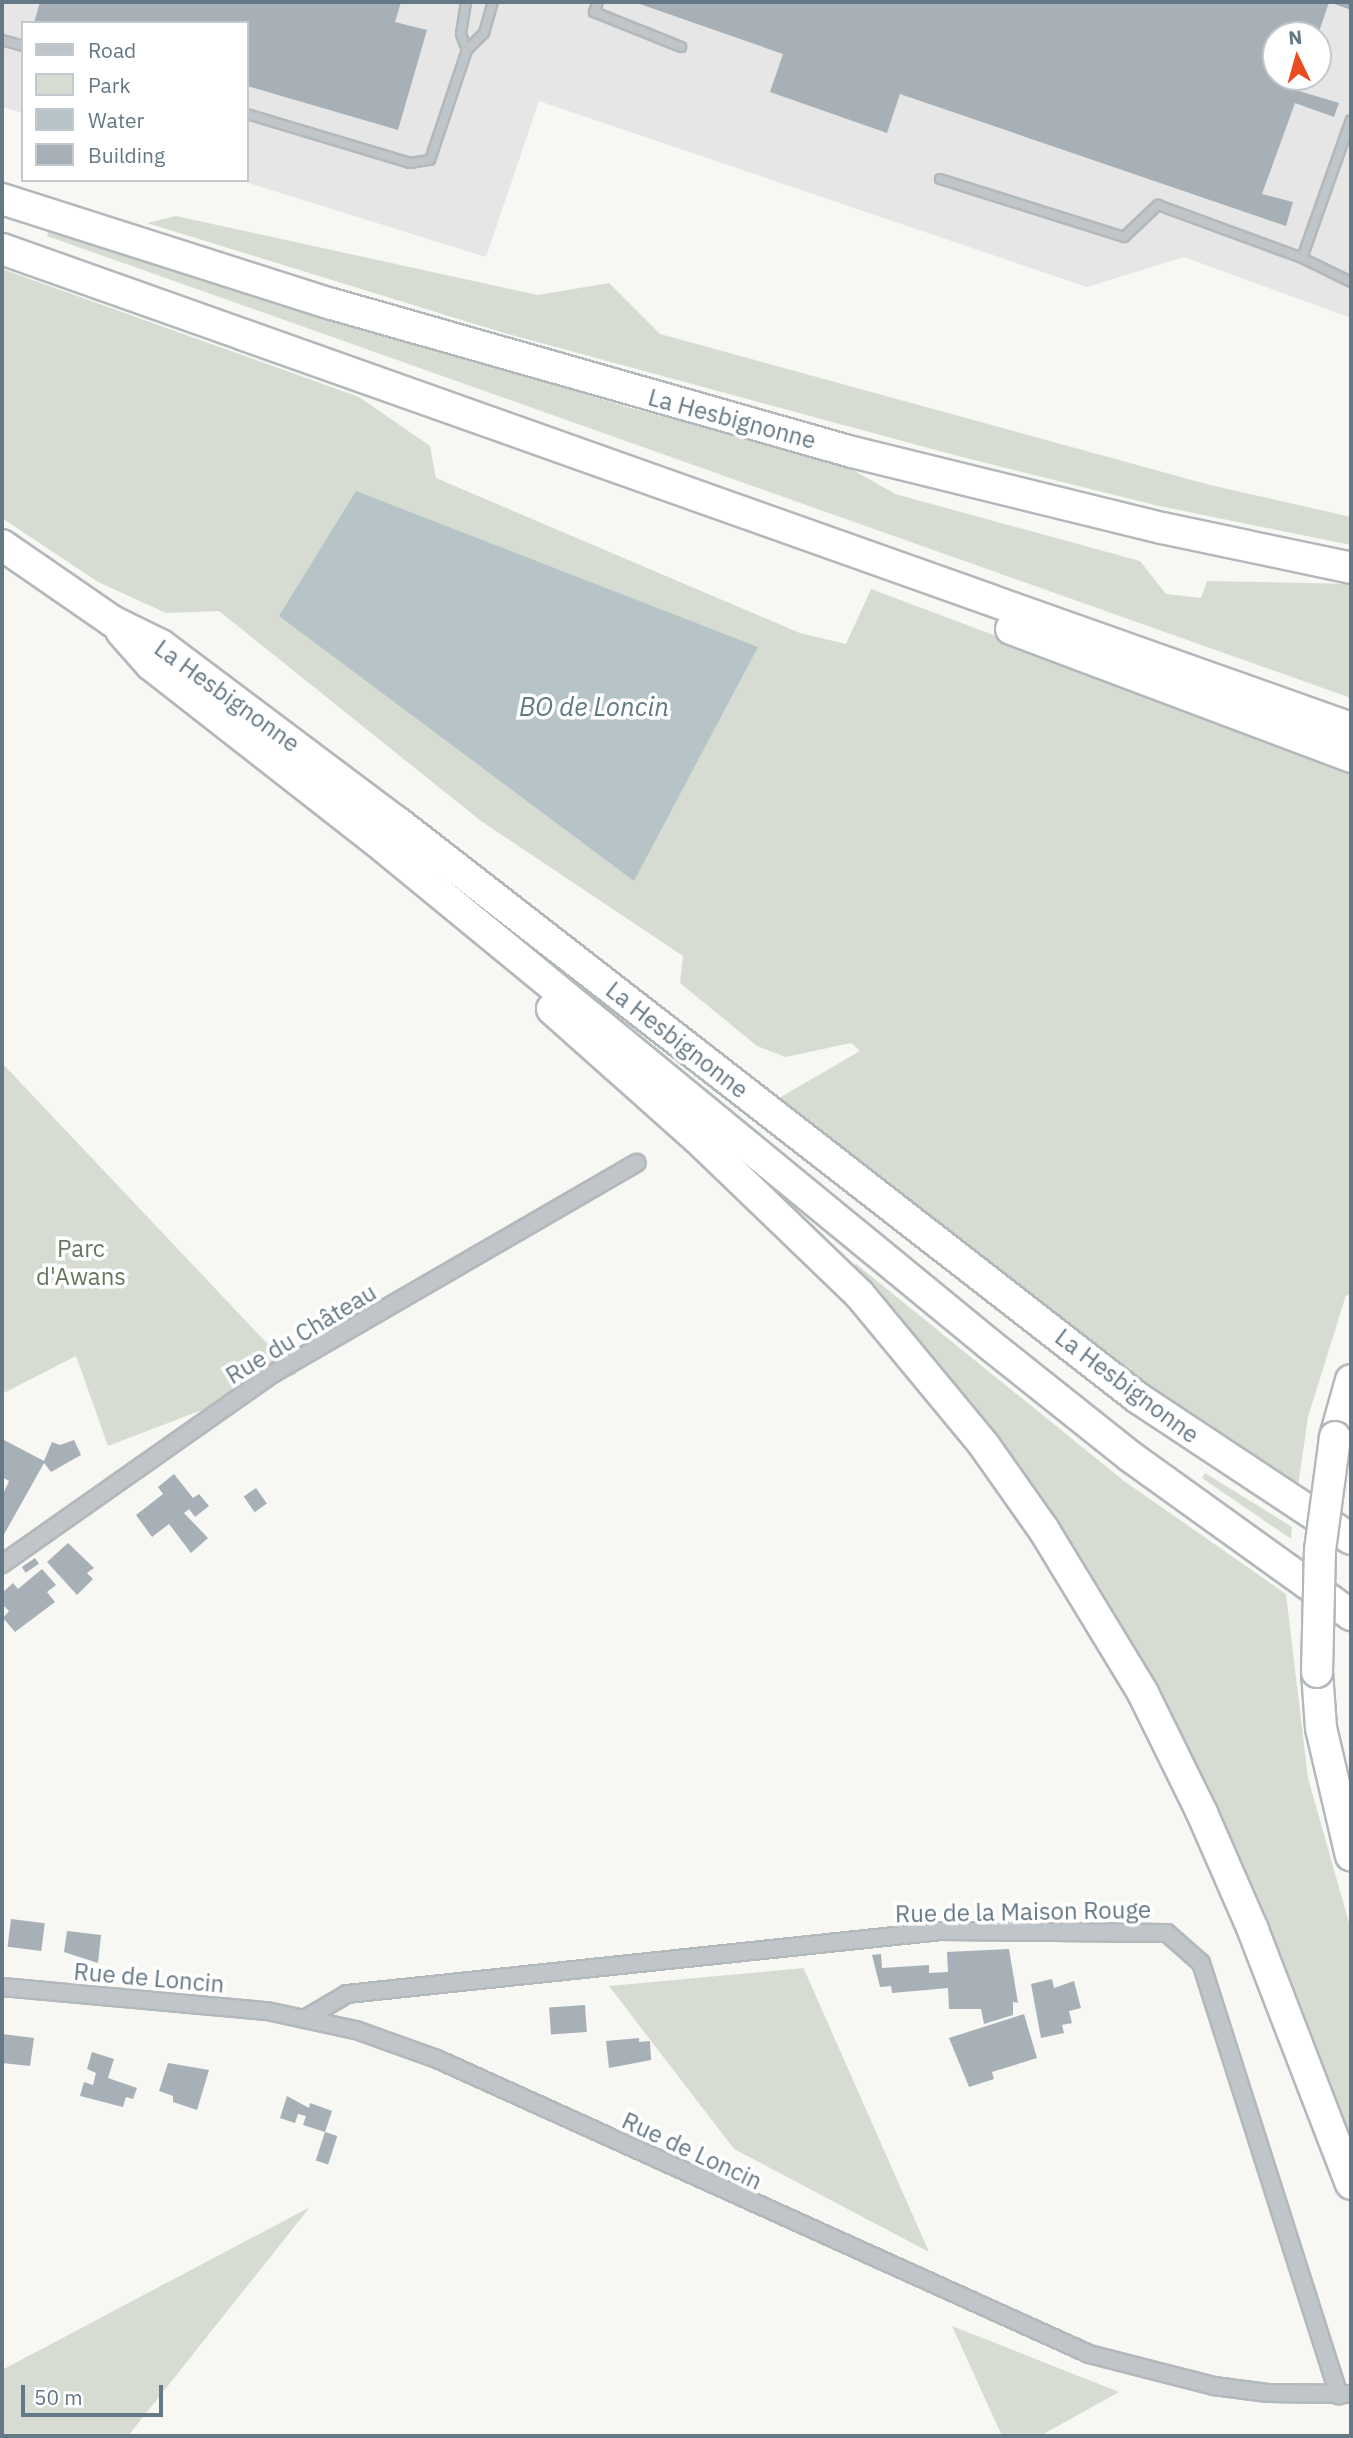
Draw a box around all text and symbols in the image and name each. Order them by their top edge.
legend [21,21,248,182]
north arrow [1262,21,1332,91]
text: N [1287,25,1303,50]
text: Road [88,36,136,64]
text: Park [88,71,131,99]
text: Water [88,106,144,134]
text: Building [88,141,165,169]
street label: La Hesbignonne [645,383,819,455]
street label: La Hesbignonne [149,634,305,758]
water label: BO de Loncin [519,691,669,723]
street label: La Hesbignonne [600,976,754,1104]
park label: Parc d'Awans [36,1235,126,1291]
street label: Rue du Château [221,1278,381,1390]
street label: La Hesbignonne [1049,1323,1205,1449]
street label: Rue de la Maison Rouge [895,1895,1151,1929]
street label: Rue de Loncin [72,1957,226,1999]
street label: Rue de Loncin [617,2106,767,2196]
scale bar [24,2372,166,2416]
text: 50 m [34,2383,83,2411]

